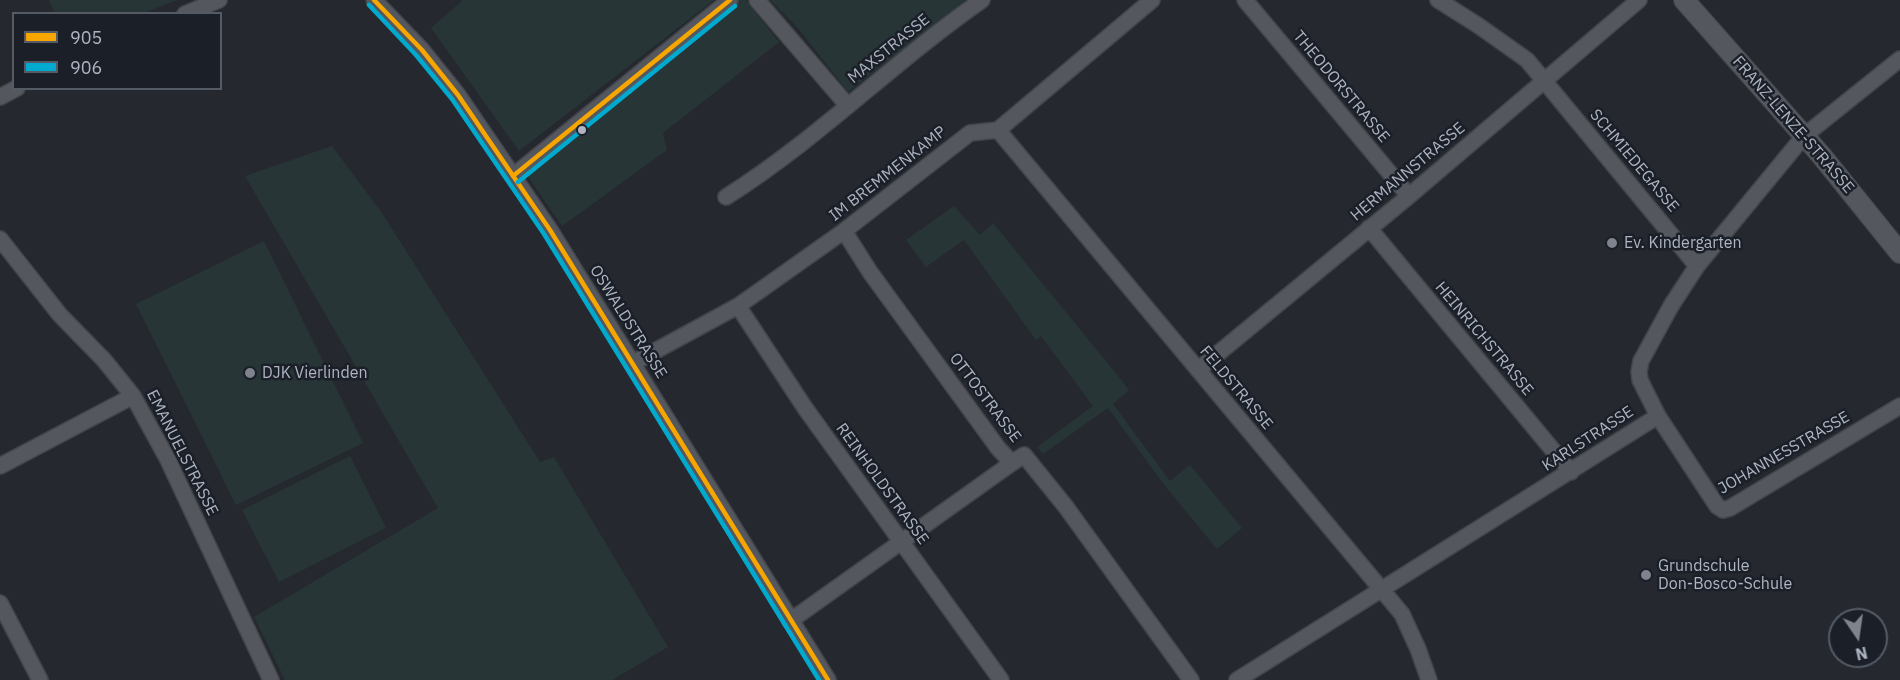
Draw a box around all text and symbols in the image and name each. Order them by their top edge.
street label: MAXSTRASSE [844,10,934,88]
legend [12,12,222,90]
text: 905 [70,26,102,49]
street label: THEODORSTRASSE [1289,27,1393,147]
street label: FRANZ-LENZE-STRASSE [1728,52,1858,198]
text: 906 [70,56,102,79]
street label: SCHMIEDEGASSE [1585,106,1683,216]
street label: HERMANNSTRASSE [1347,119,1469,225]
street label: IM BREMMENKAMP [826,122,950,226]
unlabelled marker [576,124,588,136]
place label: Ev. Kindergarten [1624,233,1742,253]
marker: Ev. Kindergarten [1605,236,1619,250]
street label: OSWALDSTRASSE [585,262,671,382]
street label: HEINRICHSTRASSE [1431,278,1537,400]
street label: FELDSTRASSE [1195,342,1277,434]
street label: OTTOSTRASSE [945,349,1025,447]
place label: DJK Vierlinden [262,363,368,383]
marker: DJK Vierlinden [243,366,257,380]
street label: EMANUELSTRASSE [142,387,222,519]
street label: KARLSTRASSE [1539,402,1637,476]
street label: JOHANNESSTRASSE [1715,408,1853,498]
street label: REINHOLDSTRASSE [832,420,932,548]
place label: Grundschule Don-Bosco-Schule [1658,556,1792,594]
marker: Grundschule Don-Bosco-Schule [1639,568,1653,582]
north arrow [1828,608,1888,668]
text: N [1854,643,1869,665]

